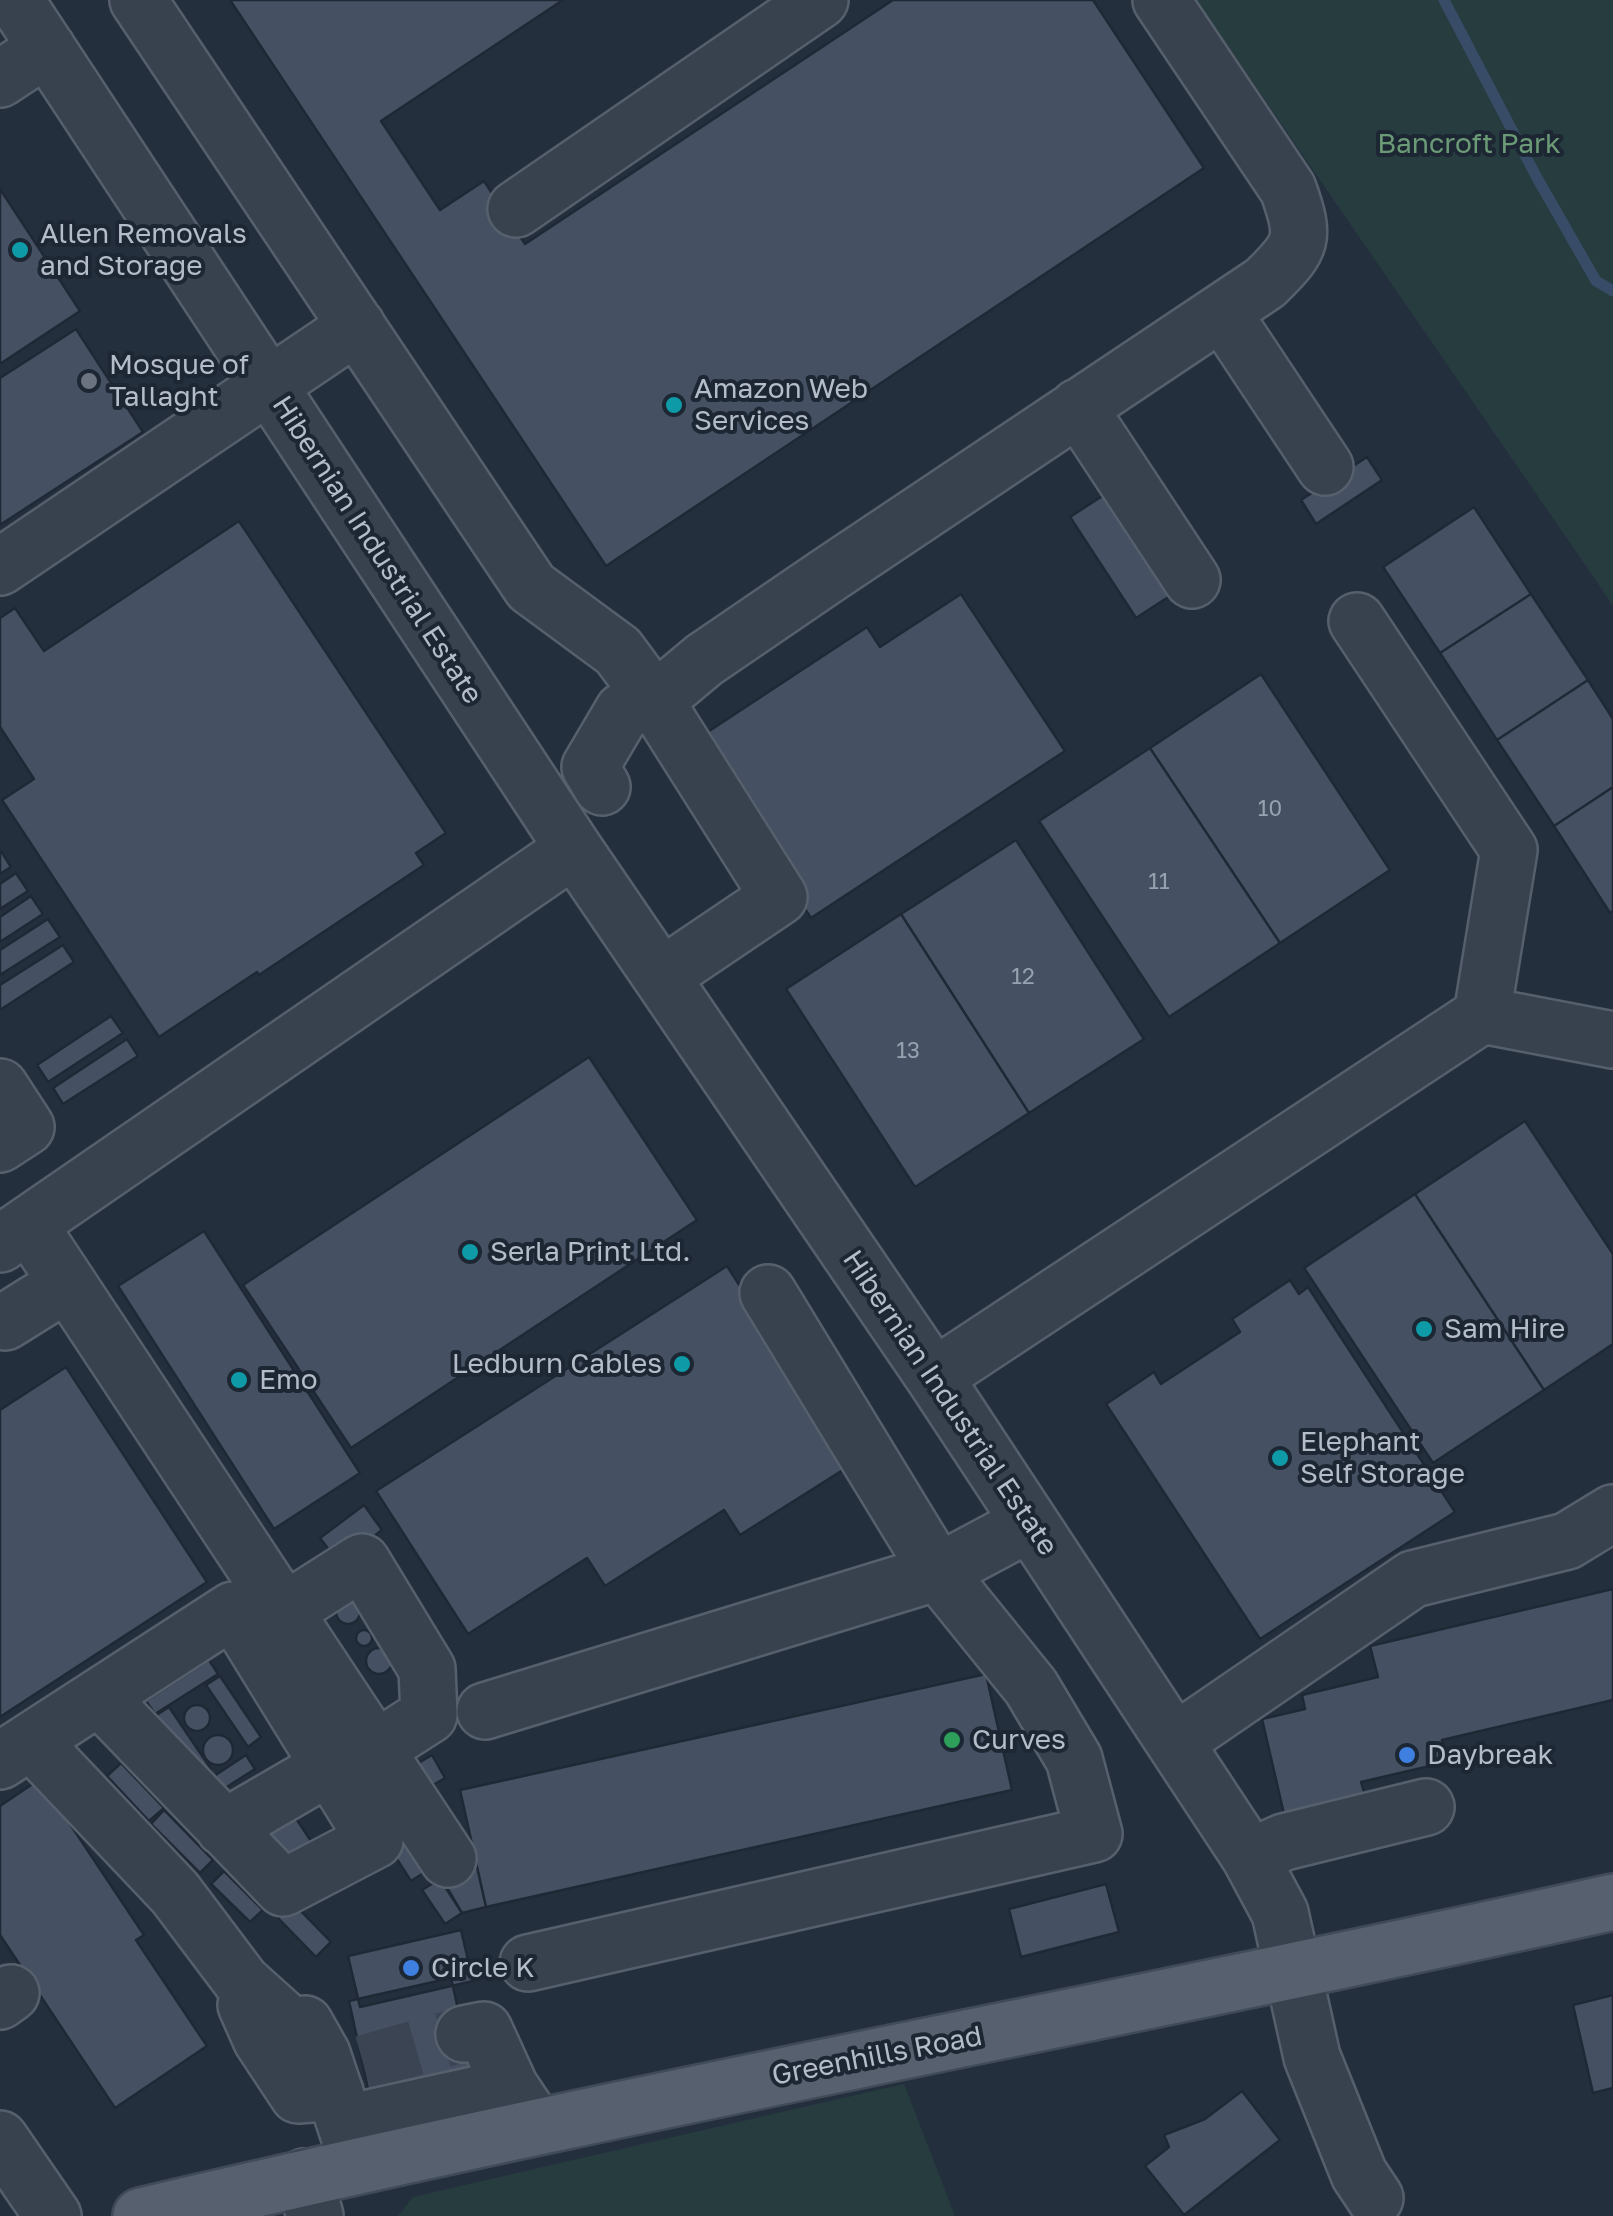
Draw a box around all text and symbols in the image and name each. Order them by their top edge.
park label: Bancroft Park [1377,127,1561,161]
place label: Allen Removals and Storage [40,217,247,283]
marker: Allen Removals and Storage [9,239,31,261]
place label: Mosque of Tallaght [109,348,249,414]
marker: Mosque of Tallaght [78,370,100,392]
place label: Amazon Web Services [694,372,868,438]
street label: Hibernian Industrial Estate [265,390,489,710]
marker: Amazon Web Services [663,394,685,416]
house number: 10 [1258,796,1282,822]
house number: 11 [1148,869,1170,895]
house number: 12 [1011,964,1035,990]
house number: 13 [896,1038,920,1064]
place label: Serla Print Ltd. [490,1235,691,1269]
marker: Serla Print Ltd. [459,1241,481,1263]
street label: Hibernian Industrial Estate [835,1244,1065,1562]
place label: Sam Hire [1444,1312,1565,1346]
marker: Sam Hire [1413,1318,1435,1340]
place label: Ledburn Cables [452,1347,662,1381]
marker: Ledburn Cables [671,1353,693,1375]
place label: Emo [259,1363,318,1397]
marker: Emo [228,1369,250,1391]
place label: Elephant Self Storage [1300,1425,1465,1491]
marker: Elephant Self Storage [1269,1447,1291,1469]
place label: Curves [972,1723,1066,1757]
marker: Curves [941,1729,963,1751]
place label: Daybreak [1427,1738,1553,1772]
marker: Daybreak [1396,1744,1418,1766]
place label: Circle K [431,1951,535,1985]
marker: Circle K [400,1957,422,1979]
street label: Greenhills Road [769,2019,985,2093]

